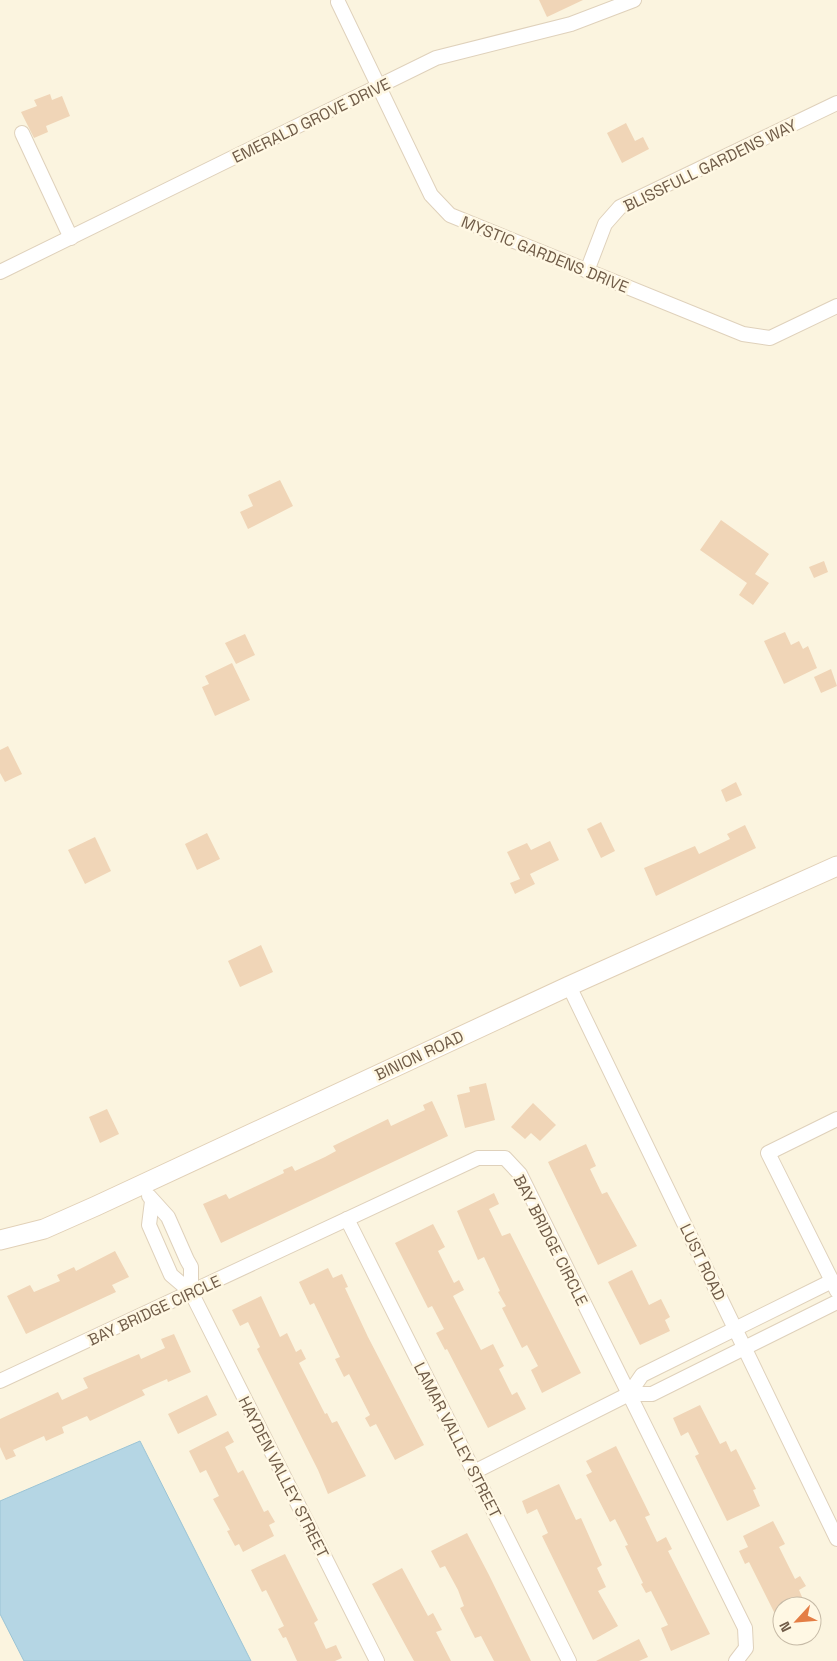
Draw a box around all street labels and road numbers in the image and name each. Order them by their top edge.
street label: EMERALD GROVE DRIVE [229,73,394,168]
street label: BLISSFULL GARDENS WAY [620,114,801,217]
street label: MYSTIC GARDENS DRIVE [458,211,632,298]
street label: BINION ROAD [371,1026,467,1085]
street label: BAY BRIDGE CIRCLE [508,1171,593,1309]
street label: LUST ROAD [675,1220,730,1304]
street label: BAY BRIDGE CIRCLE [84,1270,224,1350]
street label: LAMAR VALLEY STREET [409,1359,506,1522]
street label: HAYDEN VALLEY STREET [234,1393,333,1562]

